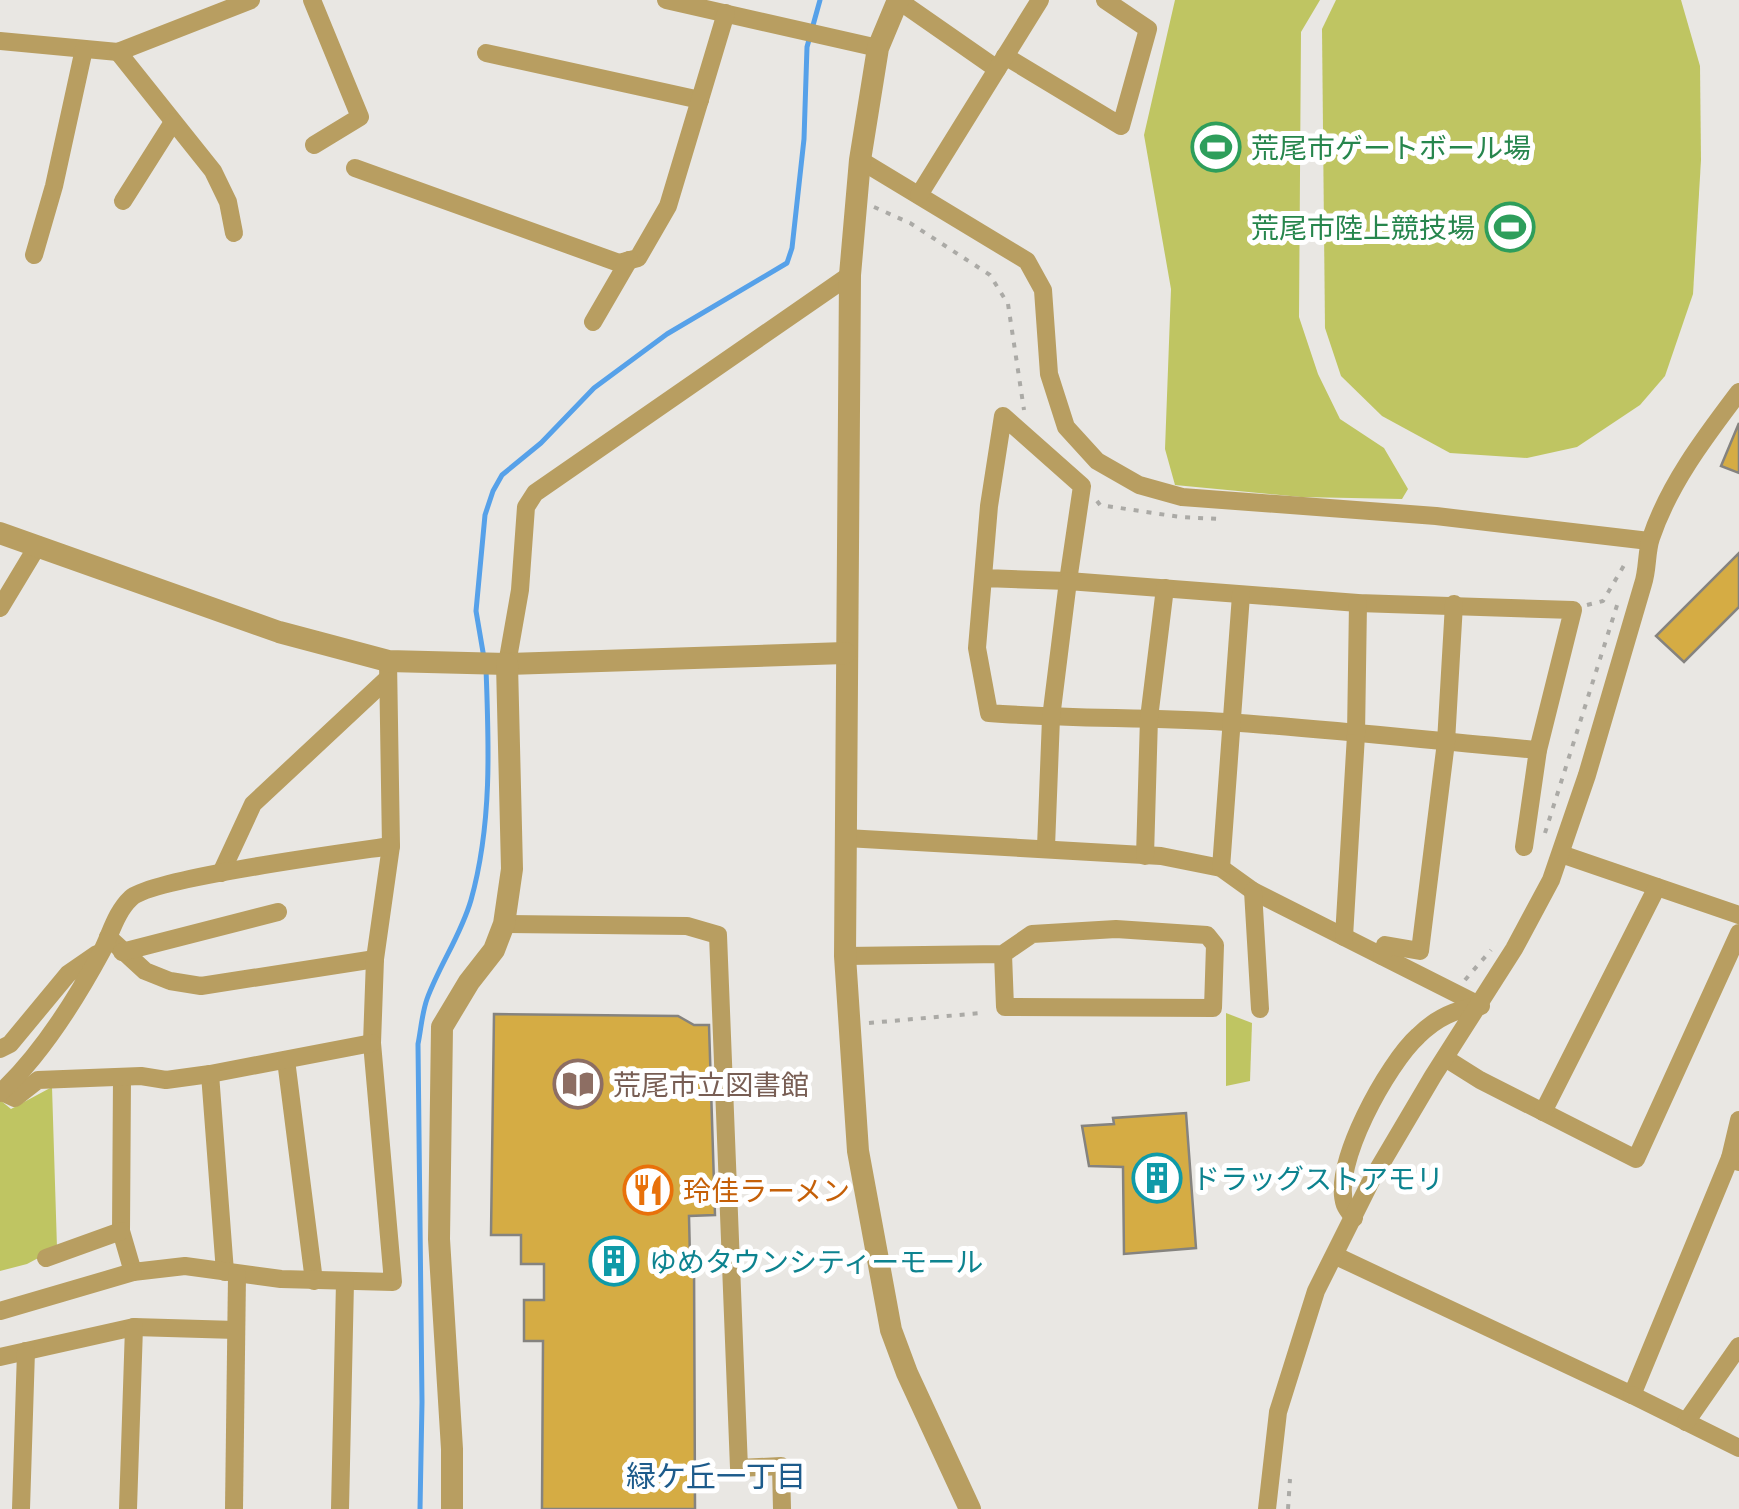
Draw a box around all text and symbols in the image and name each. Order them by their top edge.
sports icon: 荒尾市ゲートボール場 [1190,121,1242,173]
place label: 荒尾市ゲートボール場 [1251,128,1531,166]
sports icon: 荒尾市陸上競技場 [1484,201,1536,253]
place label: 荒尾市陸上競技場 [1251,208,1475,246]
library icon: 荒尾市立図書館 [552,1058,604,1110]
place label: 荒尾市立図書館 [613,1065,809,1103]
building icon: ドラッグストアモリ [1131,1152,1183,1204]
place label: ドラッグストアモリ [1192,1159,1444,1197]
restaurant icon: 玲佳ラーメン [622,1164,674,1216]
place label: 玲佳ラーメン [683,1171,850,1209]
building icon: ゆめタウンシティーモール [588,1235,640,1287]
place label: ゆめタウンシティーモール [649,1242,983,1280]
district label: 緑ケ丘一丁目 [626,1455,806,1496]

